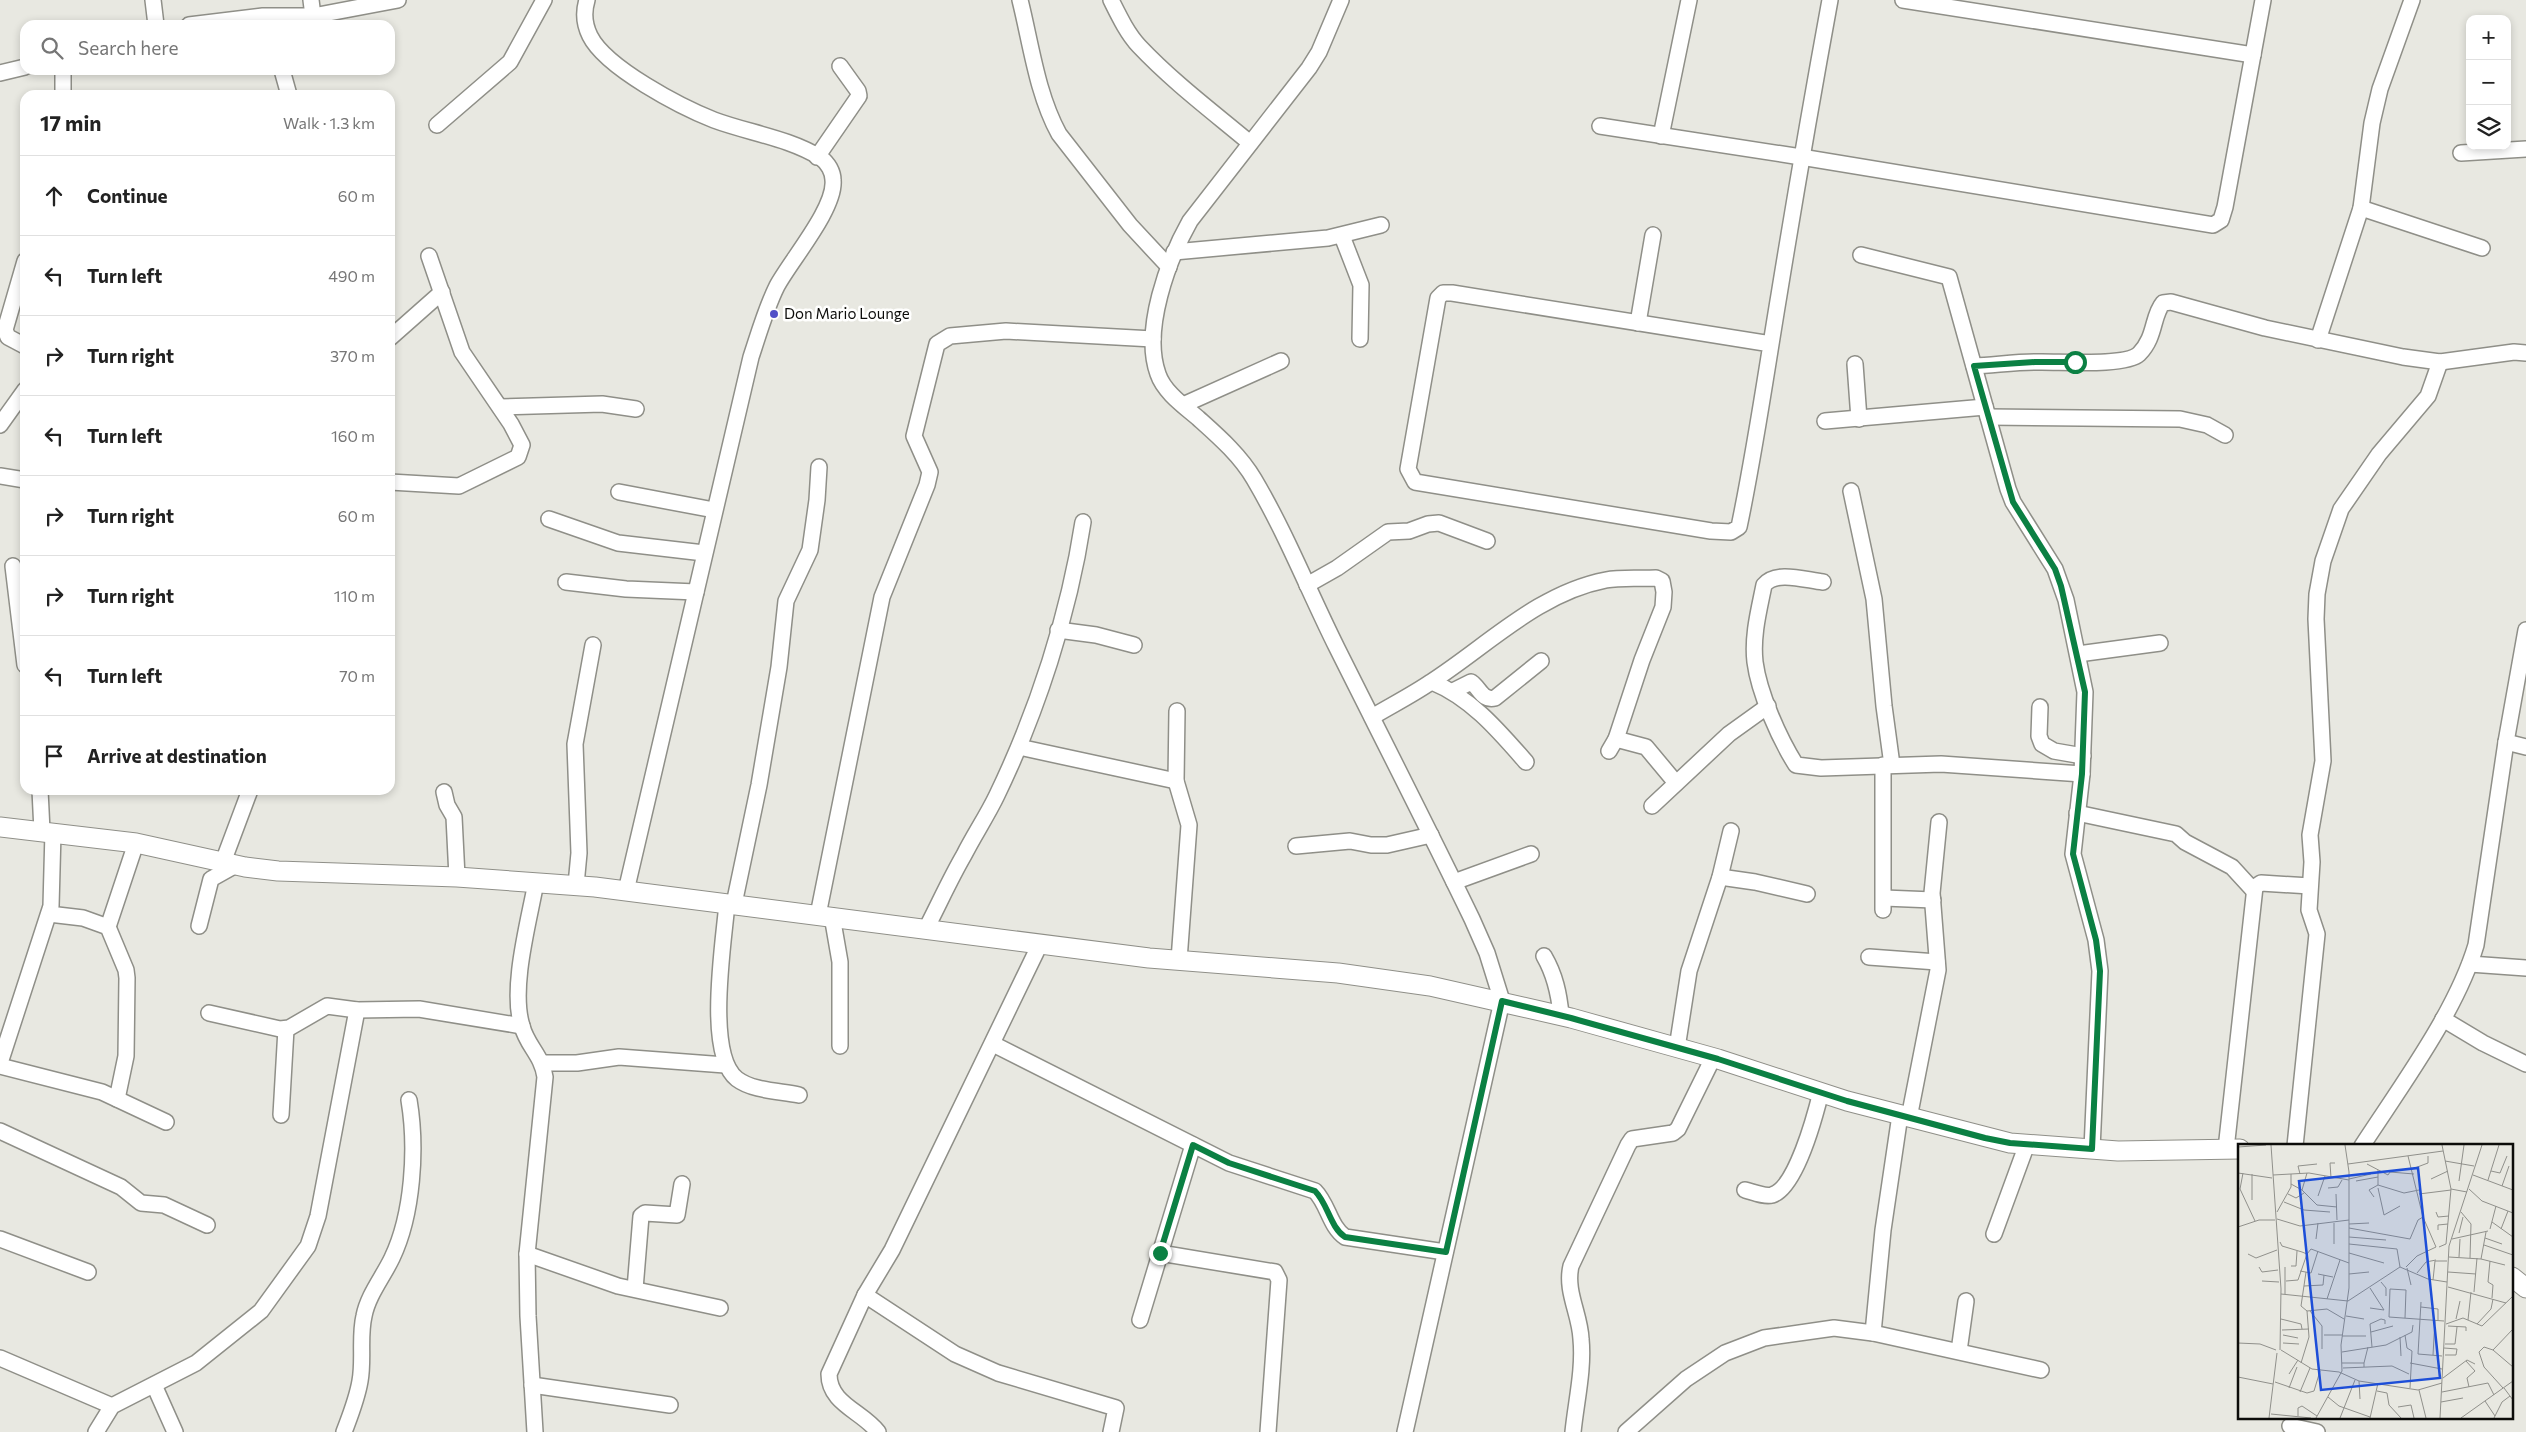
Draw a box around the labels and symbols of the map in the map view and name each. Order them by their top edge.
place label: Don Mario Lounge [784,304,910,322]
marker: Don Mario Lounge [768,308,780,320]
route start [2064,351,2087,374]
inset map [2238,1144,2514,1420]
route end [1149,1242,1172,1265]

